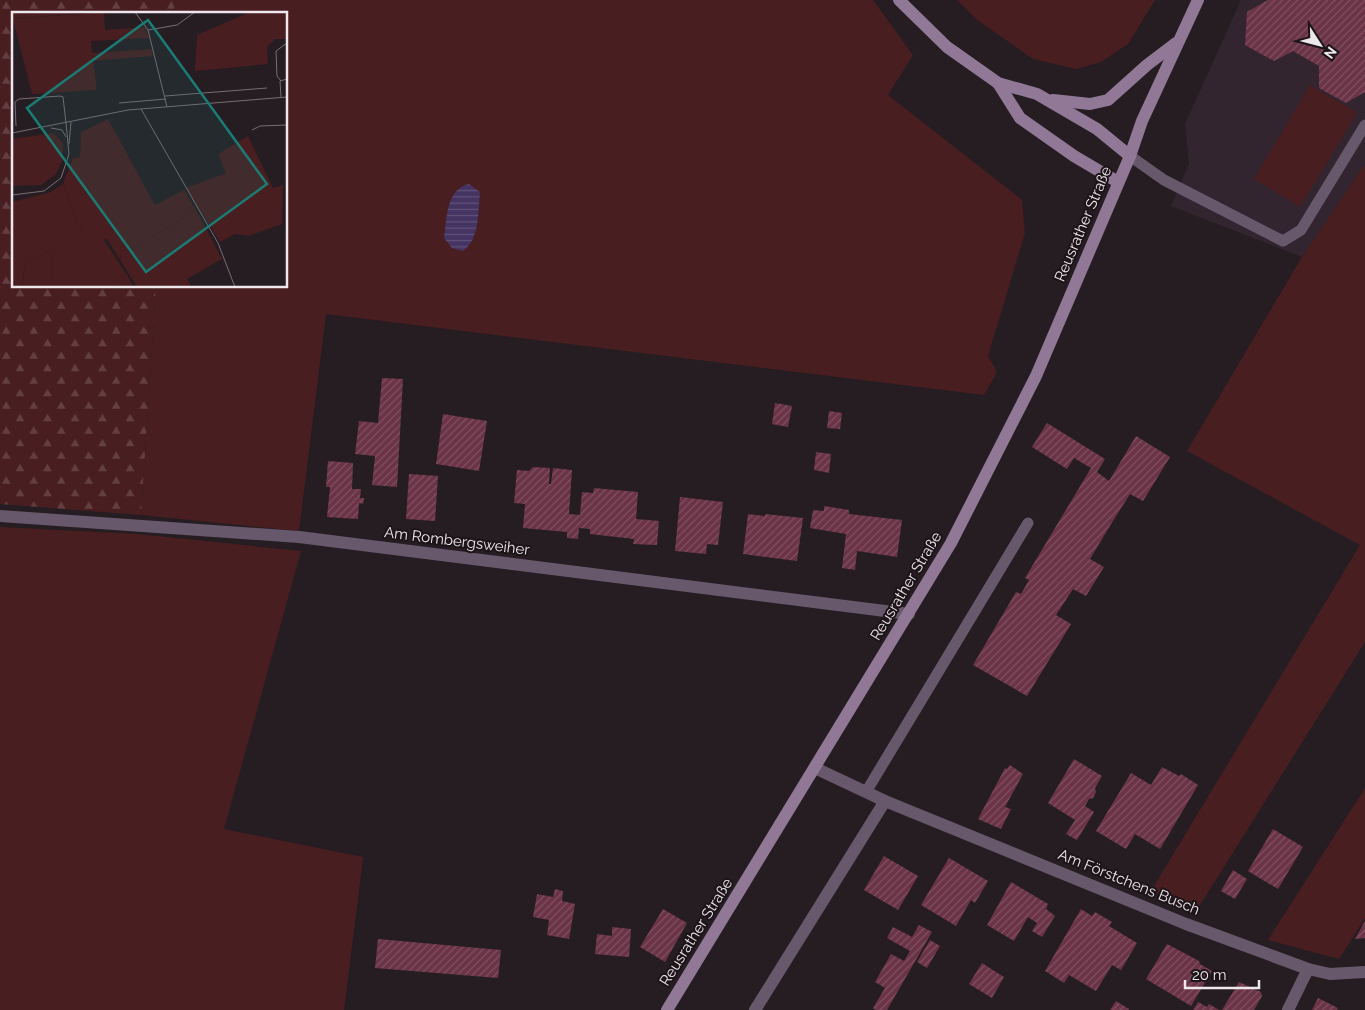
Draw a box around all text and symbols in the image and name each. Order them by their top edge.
inset map [12,12,288,288]
north arrow [1295,20,1345,70]
text: N [1321,44,1340,62]
street label: Reusrather Straße [1051,163,1116,284]
street label: Am Rombergsweiher [383,523,531,559]
street label: Reusrather Straße [866,528,946,644]
street label: Am Förstchens Busch [1056,845,1202,919]
street label: Reusrather Straße [656,875,736,989]
scale bar [1185,958,1259,990]
text: 20 m [1192,966,1227,984]

